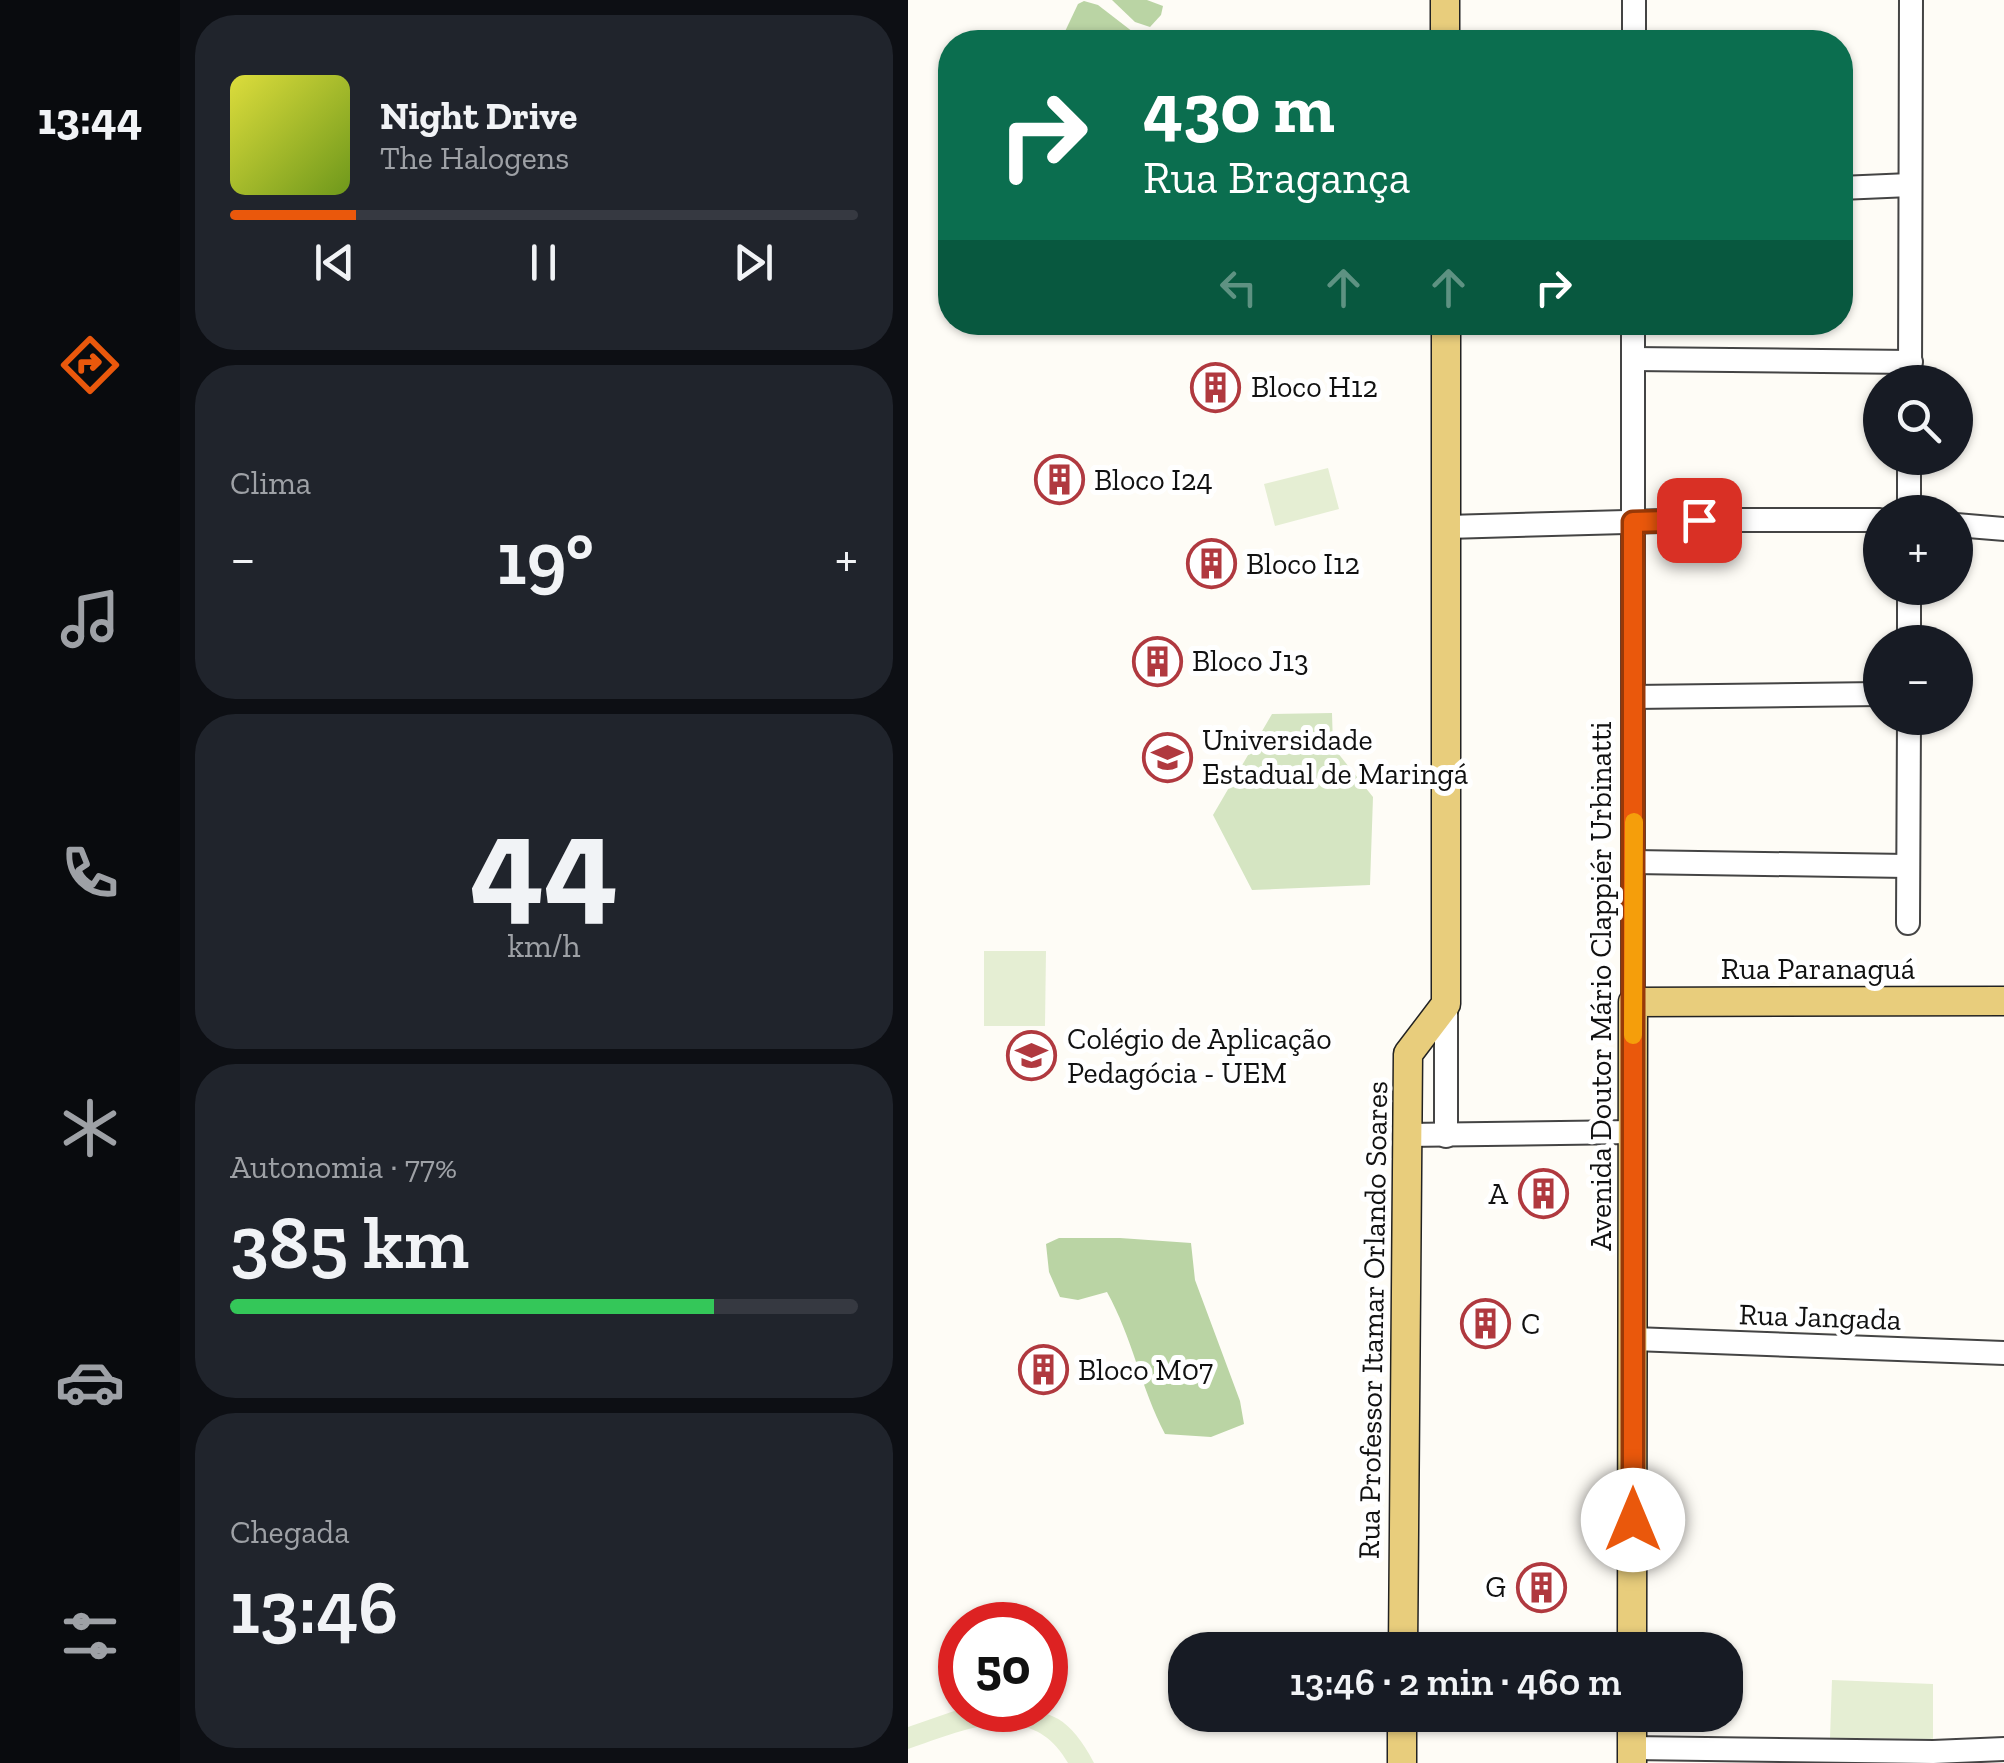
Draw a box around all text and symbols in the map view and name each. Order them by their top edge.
text: 430 m [1143,66,1335,150]
icon: right [978,70,1108,200]
text: 13:44 [38,92,142,146]
text: Night Drive [380,93,577,139]
text: The Halogens [380,139,569,177]
text: Rua Bragança [1143,151,1410,205]
icon: previous [307,235,362,290]
icon: pause [516,235,571,290]
icon: next [726,235,781,290]
icon: left [1211,260,1266,315]
icon: ahead [1316,260,1371,315]
icon: ahead [1421,260,1476,315]
icon: right [1526,260,1581,315]
icon: directions [55,330,125,400]
building icon: Bloco H12 [1190,361,1242,413]
map controls [1863,365,1973,735]
button: search [1863,365,1973,475]
place label: Bloco H12 [1251,369,1378,405]
building icon: Bloco I24 [1033,454,1085,506]
place label: Bloco I24 [1094,462,1213,498]
text: Clima [230,464,311,502]
pin [1657,478,1742,563]
icon: arrive [1672,493,1727,548]
button: + [1863,495,1973,605]
text: 19° [497,513,594,603]
text: − [230,525,256,591]
text: + [835,525,858,591]
building icon: Bloco I12 [1185,538,1237,590]
place label: Bloco I12 [1246,546,1360,582]
icon: music [55,584,125,654]
button: − [1863,625,1973,735]
building icon: Bloco J13 [1131,635,1183,687]
place label: Bloco J13 [1192,643,1309,679]
street label: Avenida Doutor Mário Clappiér Urbinatti [1583,721,1619,1251]
place label: Universidade Estadual de Maringá [1202,722,1468,792]
school or university icon: Universidade Estadual de Maringá [1141,731,1193,783]
text: 44 [470,784,618,940]
icon: phone [55,838,125,908]
text: km/h [507,927,581,965]
street label: Rua Paranaguá [1721,951,1915,987]
place label: Colégio de Aplicação Pedagócia - UEM [1067,1021,1332,1091]
school or university icon: Colégio de Aplicação Pedagócia - UEM [1006,1030,1058,1082]
street label: Rua Professor Itamar Orlando Soares [1351,1081,1395,1559]
icon: climate [55,1093,125,1163]
text: Autonomia · 77% [230,1148,457,1186]
building icon: A [1517,1168,1569,1220]
place label: A [1489,1176,1509,1212]
text: 385 km [230,1197,469,1287]
street label: Rua Jangada [1738,1296,1902,1338]
building icon: C [1460,1298,1512,1350]
place label: C [1521,1306,1540,1342]
building icon: Bloco M07 [1017,1344,1069,1396]
icon: car [55,1347,125,1417]
place label: Bloco M07 [1078,1352,1213,1388]
position arrow [1581,1468,1685,1572]
text: Chegada [230,1513,350,1551]
building icon: G [1515,1561,1567,1613]
text: 13:46 [230,1562,398,1652]
place label: G [1485,1569,1506,1605]
icon: filters [55,1601,125,1671]
speed limit sign: 50 [938,1602,1068,1732]
text: 13:46 · 2 min · 460 m [1290,1659,1621,1705]

